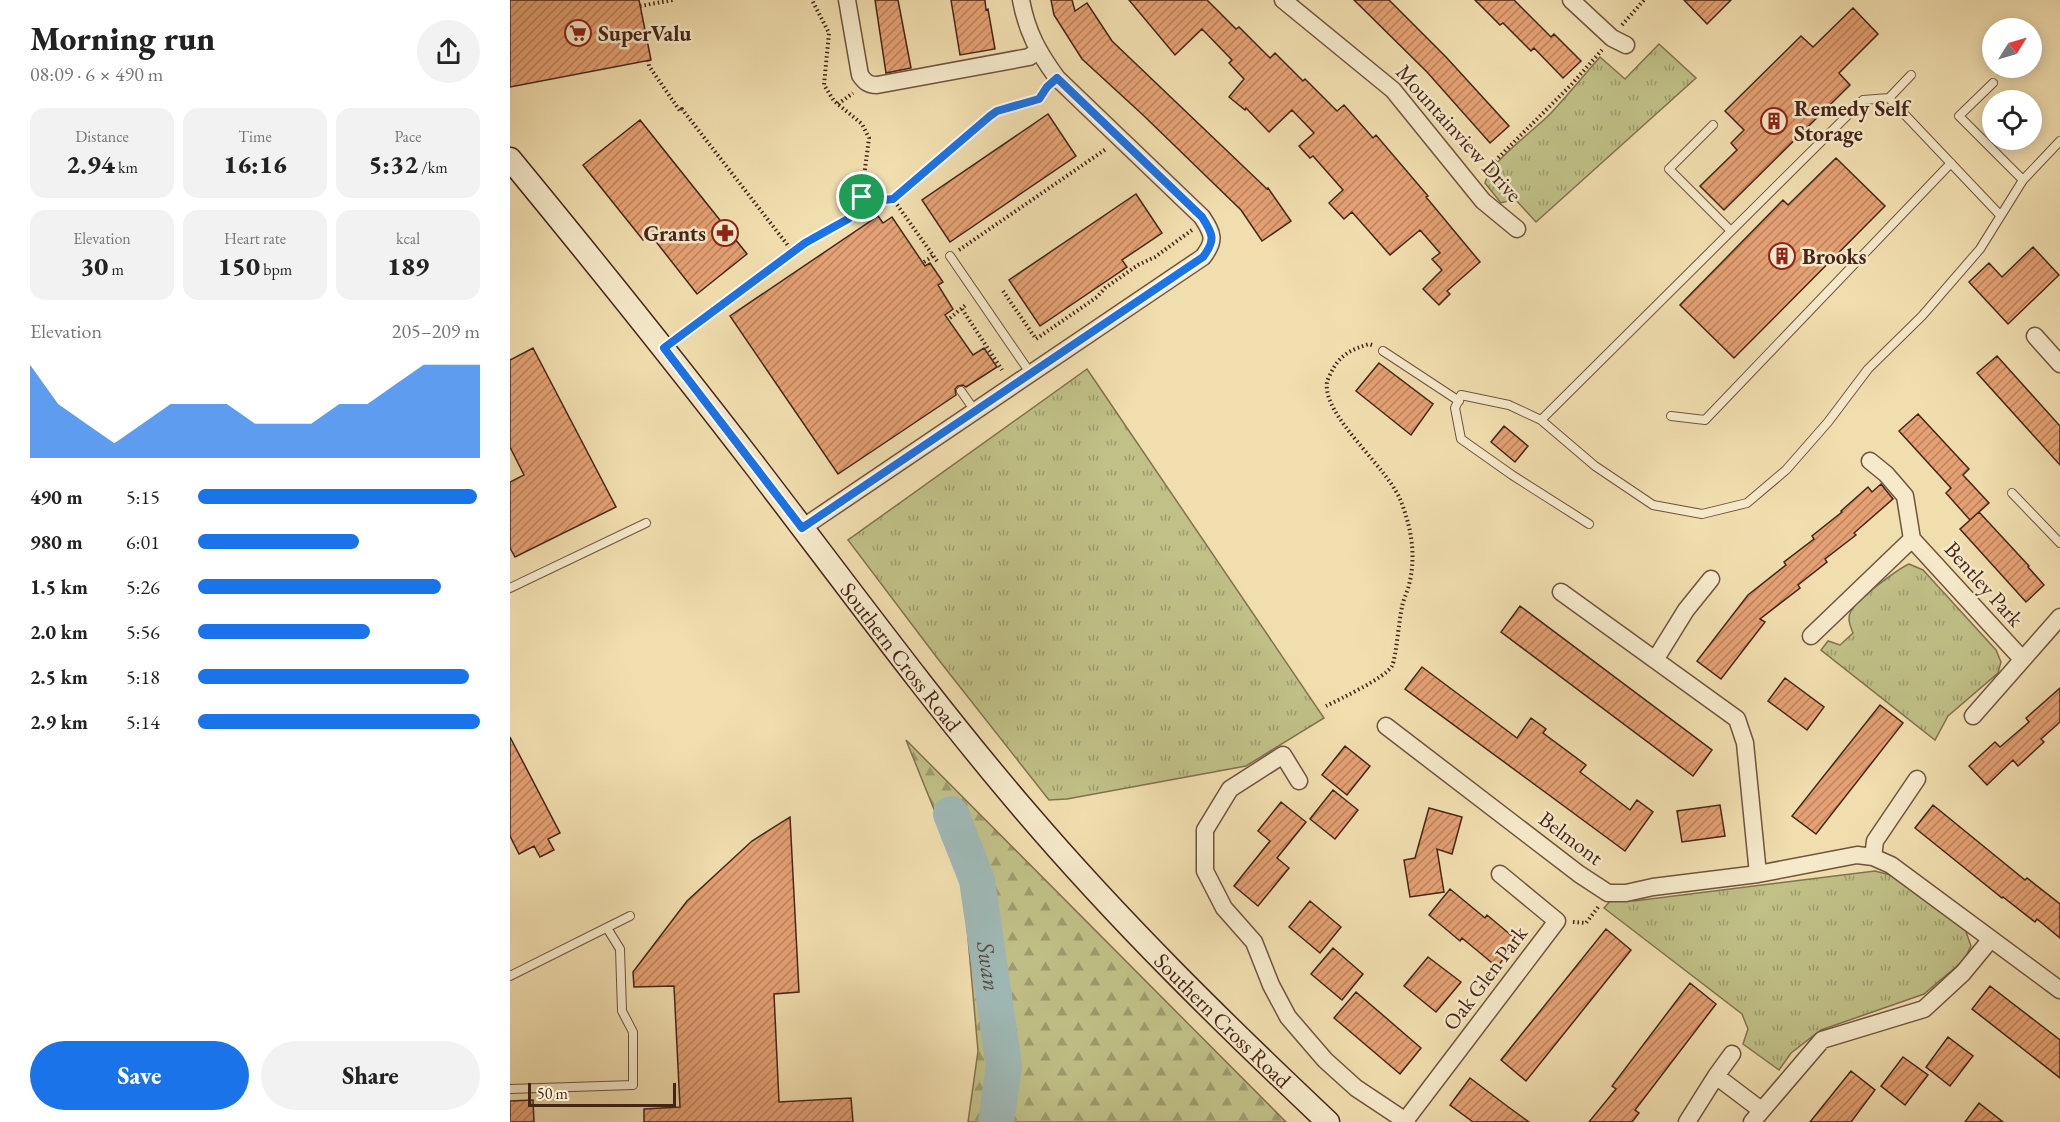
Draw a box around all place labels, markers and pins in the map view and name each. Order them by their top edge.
supermarket icon: SuperValu [563,18,593,48]
place label: SuperValu [598,19,691,48]
place label: Remedy Self Storage [1794,94,1912,148]
building icon: Remedy Self Storage [1759,106,1789,136]
pin [836,171,887,222]
pharmacy icon: Grants [710,218,740,248]
place label: Grants [643,219,706,248]
building icon: Brooks [1767,241,1797,271]
place label: Brooks [1802,242,1866,271]

